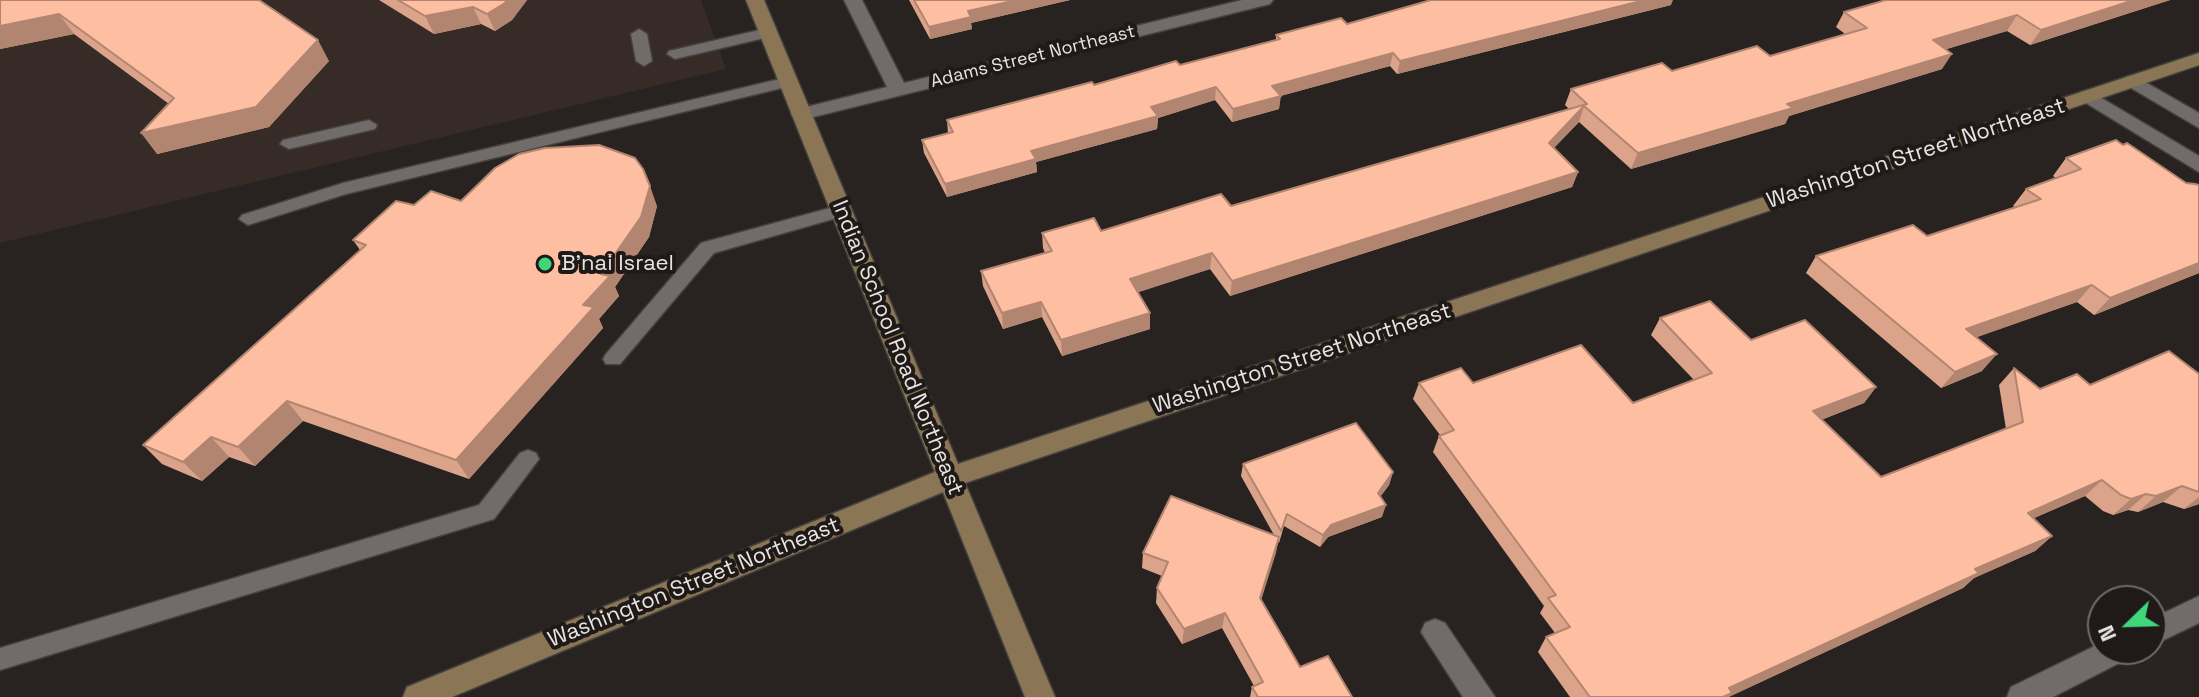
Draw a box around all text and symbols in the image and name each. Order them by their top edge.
street label: Adams Street Northeast [928,21,1138,93]
street label: Washington Street Northeast [1763,93,2069,215]
street label: Indian School Road Northeast [826,197,968,499]
place label: B'nai Israel [561,251,674,277]
marker: B'nai Israel [536,255,554,273]
street label: Washington Street Northeast [1149,298,1455,420]
street label: Washington Street Northeast [544,512,844,654]
north arrow [2087,585,2167,665]
text: N [2091,621,2123,646]

